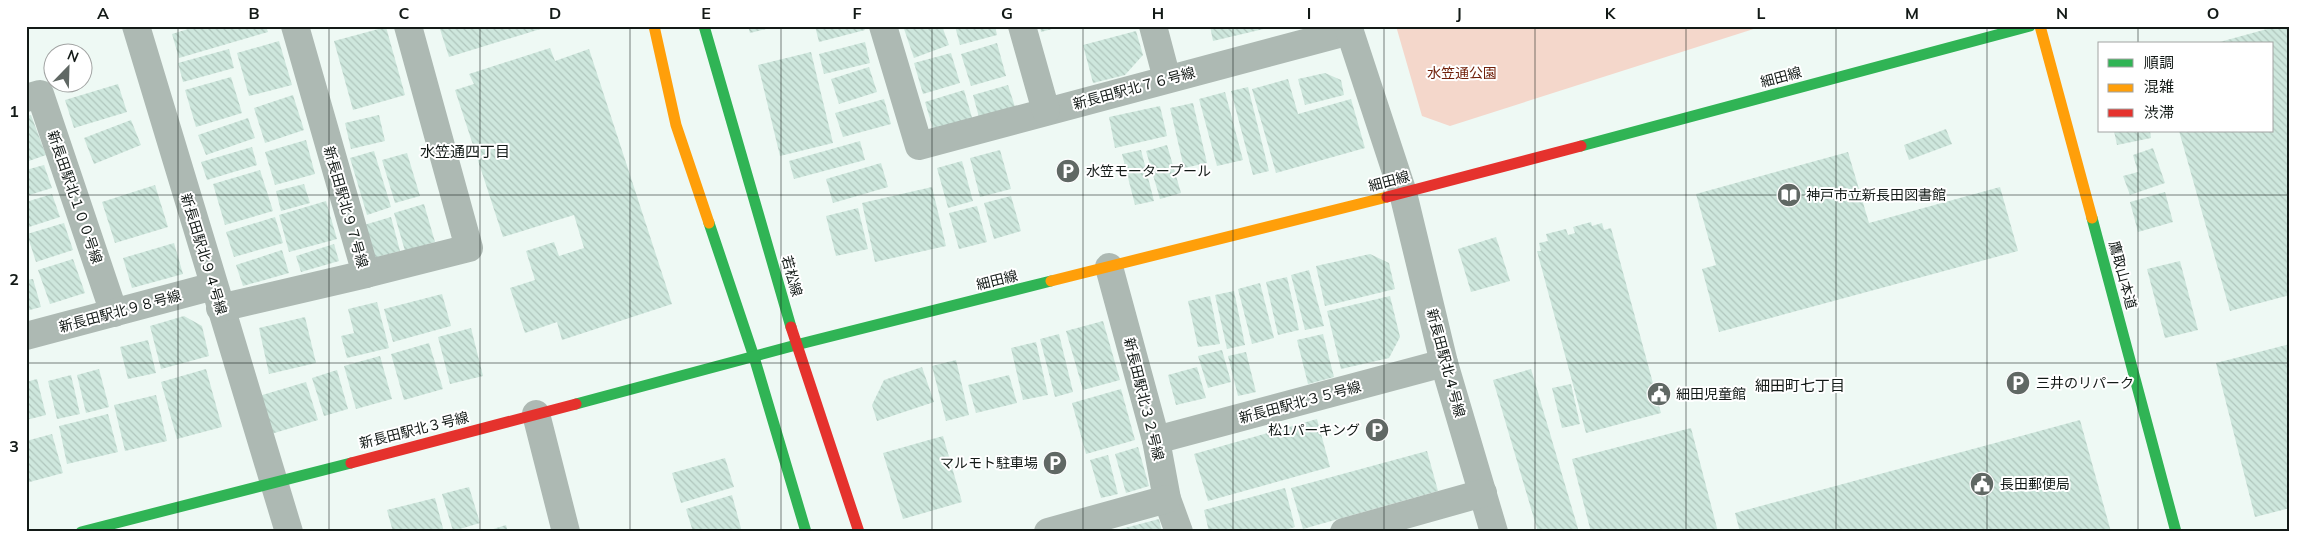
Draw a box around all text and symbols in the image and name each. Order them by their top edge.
text: A [97,3,109,23]
text: B [248,3,260,23]
text: C [399,3,410,23]
text: D [549,3,561,23]
text: E [701,3,711,23]
text: F [852,3,862,23]
text: G [1001,3,1013,23]
text: H [1152,3,1164,23]
text: I [1307,3,1311,23]
text: J [1456,3,1462,23]
text: K [1605,3,1617,23]
text: L [1757,3,1766,23]
text: M [1905,3,1919,23]
text: N [2056,3,2068,23]
text: O [2207,3,2219,23]
north arrow [42,42,92,92]
legend [2098,42,2274,132]
text: N [65,46,81,66]
text: 順調 [2144,53,2174,72]
street label: 新長田駅北７６号線 [1071,63,1197,113]
street label: 細田線 [1758,63,1804,91]
park label: 水笠通公園 [1427,64,1497,82]
text: 混雑 [2144,77,2174,96]
text: 1 [9,101,19,121]
text: 渋滞 [2144,103,2174,122]
street label: 新長田駅北１００号線 [44,128,106,266]
district label: 水笠通四丁目 [420,142,510,161]
street label: 新長田駅北９７号線 [320,144,372,270]
parking icon: 水笠モータープール [1055,158,1081,184]
place label: 水笠モータープール [1086,162,1211,180]
street label: 細田線 [1366,167,1412,195]
library icon: 神戸市立新長田図書館 [1776,182,1802,208]
place label: 神戸市立新長田図書館 [1806,186,1946,204]
street label: 新長田駅北９４号線 [177,191,231,317]
street label: 鷹取山本道 [2105,239,2141,311]
street label: 若松線 [778,253,806,299]
street label: 細田線 [974,266,1020,294]
text: 2 [9,269,19,289]
street label: 新長田駅北９８号線 [57,286,183,336]
street label: 新長田駅北４号線 [1423,307,1469,419]
street label: 新長田駅北３２号線 [1120,336,1168,462]
parking icon: 三井のリパーク [2005,370,2031,396]
place label: 三井のリパーク [2036,374,2134,392]
district label: 細田町七丁目 [1755,376,1845,395]
street label: 新長田駅北３５号線 [1237,377,1363,427]
public building icon: 細田児童館 [1646,381,1672,407]
place label: 細田児童館 [1676,385,1746,403]
street label: 新長田駅北３号線 [357,408,471,452]
parking icon: 松1パーキング [1364,417,1390,443]
place label: 松1パーキング [1268,421,1360,439]
text: 3 [9,436,19,456]
parking icon: マルモト駐車場 [1042,450,1068,476]
place label: マルモト駐車場 [940,454,1038,472]
public building icon: 長田郵便局 [1969,471,1995,497]
place label: 長田郵便局 [2000,475,2070,493]

